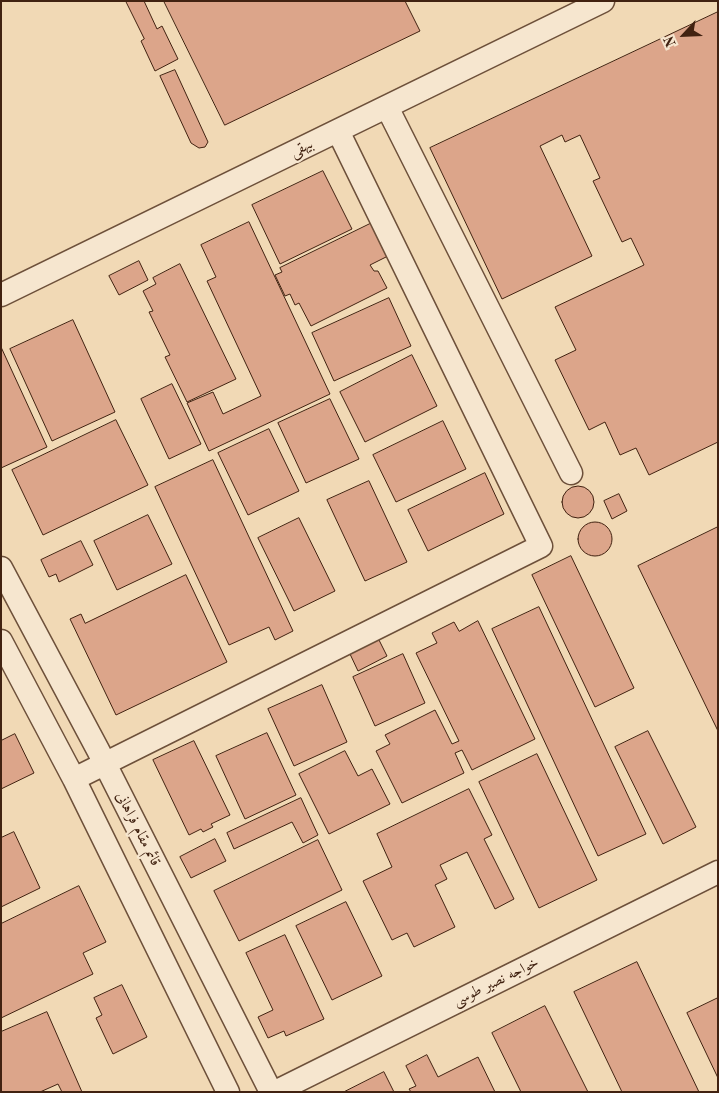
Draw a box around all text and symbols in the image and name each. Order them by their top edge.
north arrow [659,10,709,60]
text: N [662,34,679,49]
street label: بیهقی [287,135,317,161]
street label: قائم مقام فراهانی [112,789,164,869]
street label: خواجه نصیر طوسی [450,953,542,1011]

